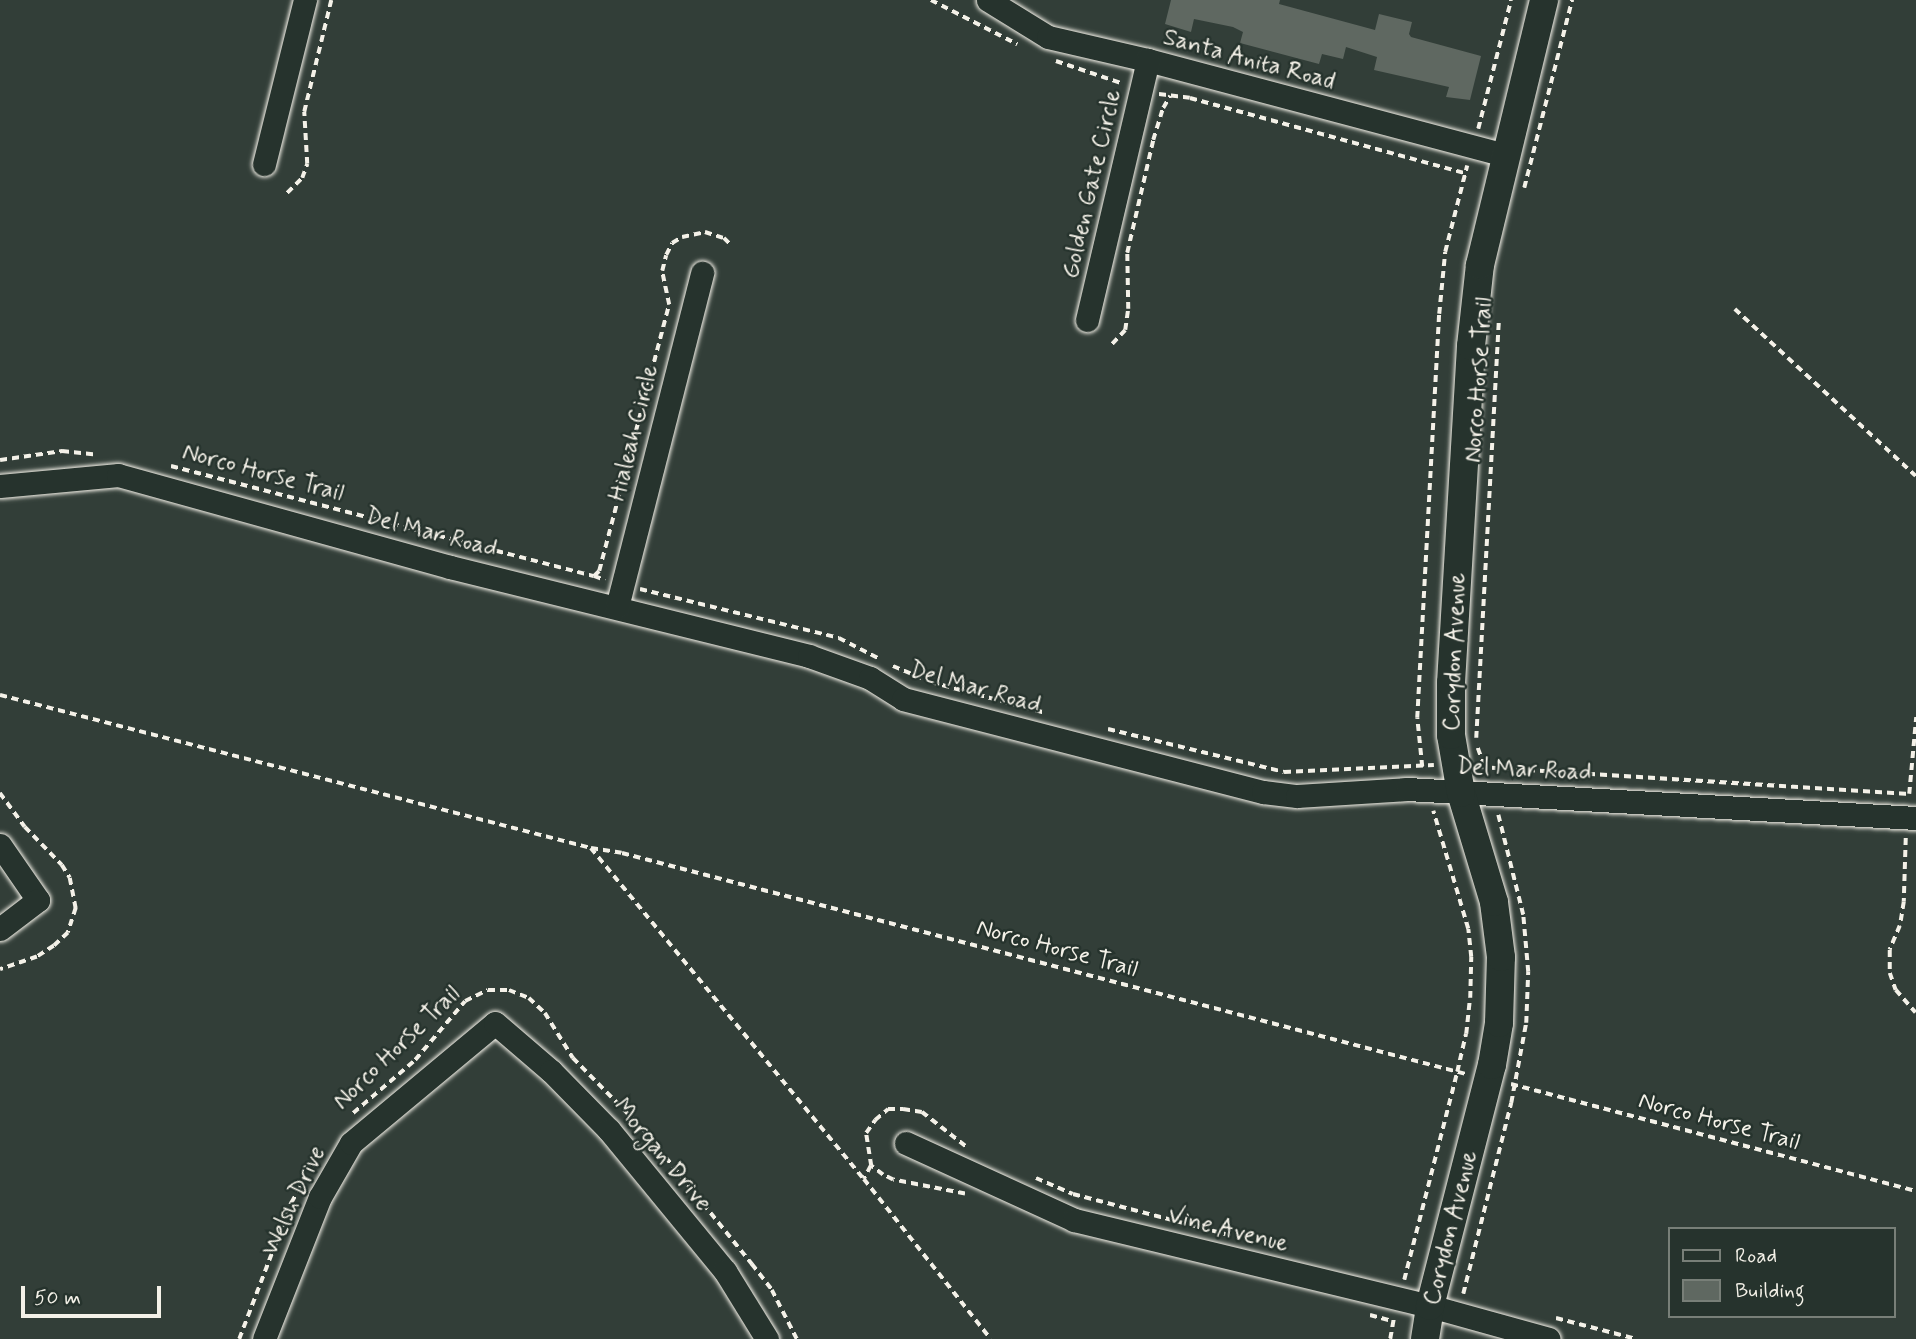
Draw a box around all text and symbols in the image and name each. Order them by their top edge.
street label: Santa Anita Road [1159,23,1339,97]
street label: Golden Gate Circle [1057,90,1127,278]
street label: Norco Horse Trail [1459,296,1499,464]
street label: Hialeah Circle [603,362,665,504]
street label: Norco Horse Trail [179,437,347,509]
street label: Del Mar Road [361,501,501,565]
street label: Corydon Avenue [1438,569,1472,735]
street label: Del Mar Road [905,655,1045,721]
street label: Del Mar Road [1455,752,1593,788]
street label: Norco Horse Trail [973,913,1141,985]
street label: Norco Horse Trail [327,980,467,1116]
street label: Norco Horse Trail [1635,1086,1803,1158]
street label: Morgan Drive [607,1094,717,1216]
street label: Welsh Drive [256,1142,332,1260]
street label: Corydon Avenue [1417,1145,1485,1311]
street label: Vine Avenue [1163,1201,1293,1259]
legend [1668,1227,1895,1318]
text: Road [1735,1242,1777,1270]
scale bar [24,1272,164,1316]
text: Building [1735,1277,1805,1305]
text: 50 m [34,1284,81,1312]

